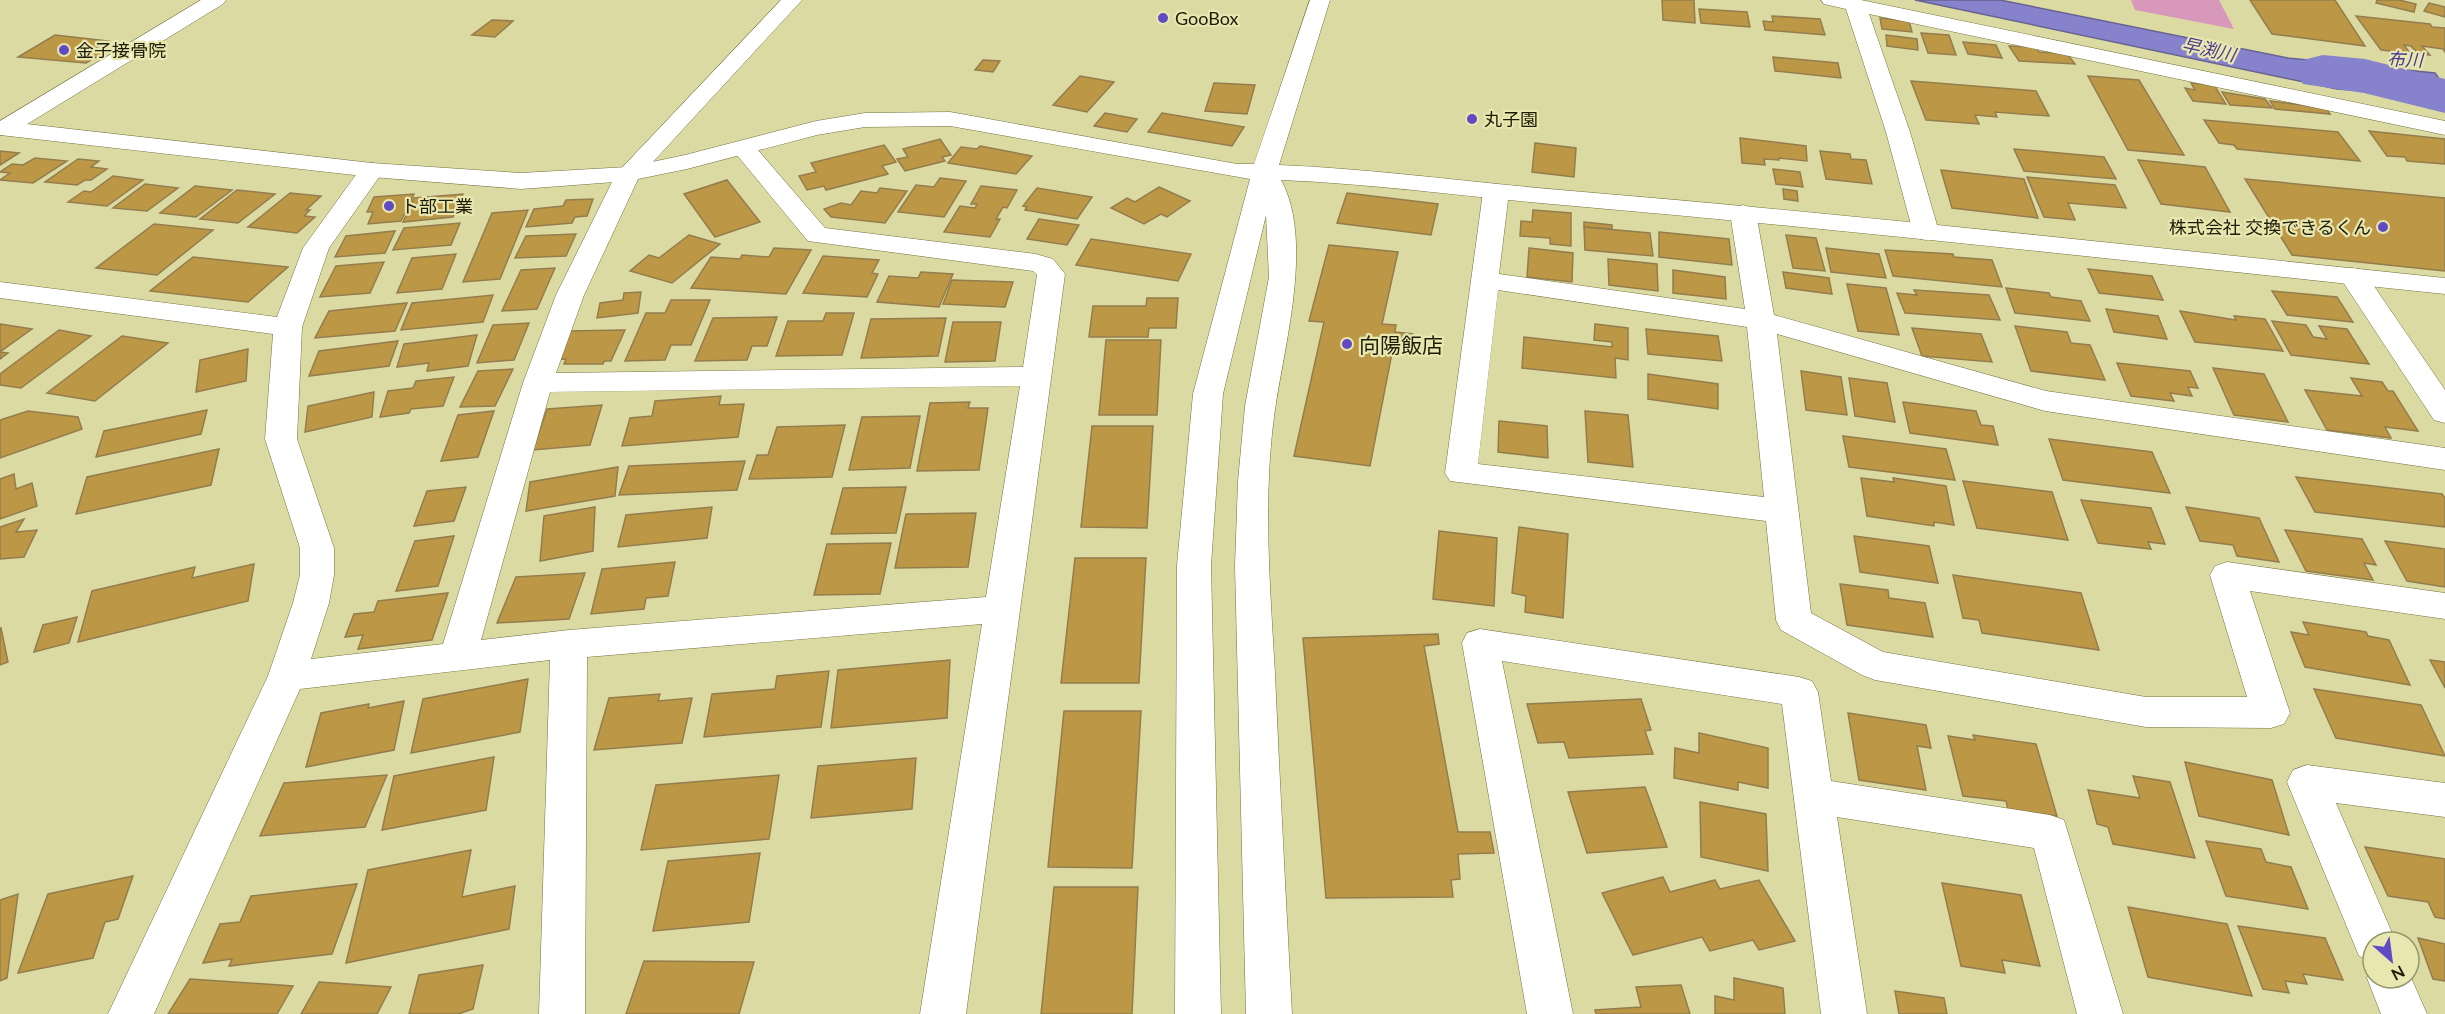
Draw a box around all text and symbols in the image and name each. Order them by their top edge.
place label: GooBox [1175,7,1238,29]
marker: GooBox [1156,11,1170,25]
water label: 早渕川 [2180,33,2240,66]
place label: 金子接骨院 [76,39,166,61]
marker: 金子接骨院 [57,43,71,57]
water label: 布川 [2387,47,2425,71]
place label: 丸子園 [1484,108,1538,130]
marker: 丸子園 [1465,112,1479,126]
place label: ト部工業 [401,195,473,217]
marker: ト部工業 [382,199,396,213]
place label: 株式会社 交換できるくん [2169,216,2371,238]
marker: 株式会社 交換できるくん [2376,220,2390,234]
place label: 向陽飯店 [1359,332,1443,357]
marker: 向陽飯店 [1340,337,1354,351]
north arrow [2361,930,2421,990]
text: N [2388,962,2408,985]

